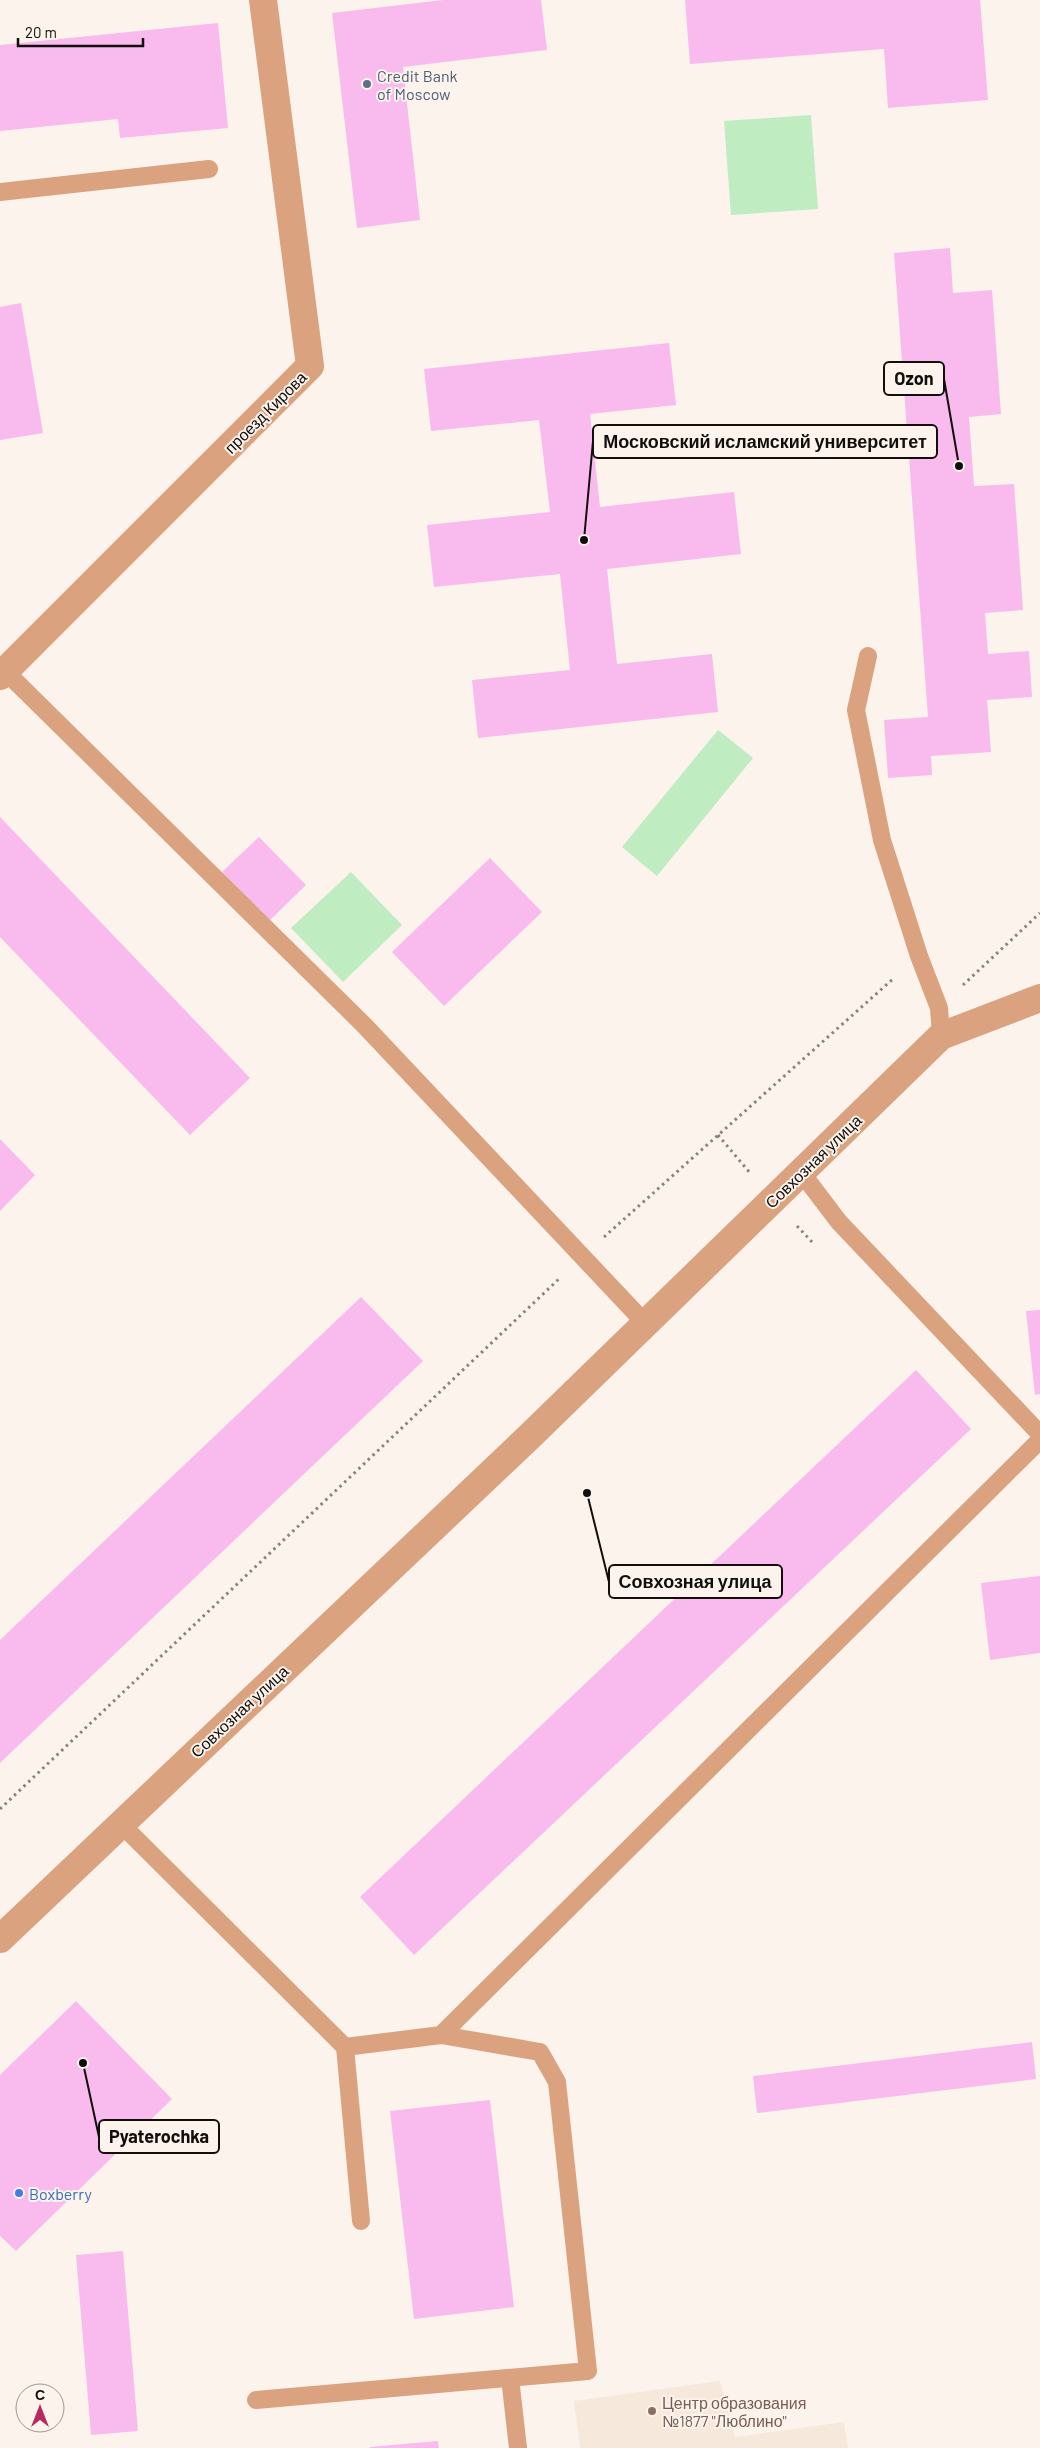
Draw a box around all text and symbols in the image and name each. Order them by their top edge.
scale bar [18,15,142,47]
text: 20 m [25,23,57,41]
place label: Credit Bank of Moscow [377,66,458,103]
marker: Credit Bank of Moscow [361,78,373,90]
callout: Ozon [884,362,944,395]
street label: проезд Кирова [220,367,310,457]
text: Ozon [894,367,934,389]
callout: Московский исламский университет [593,425,937,458]
text: Московский исламский университет [603,430,927,452]
street label: Совхозная улица [761,1110,865,1212]
callout: Совхозная улица [609,1565,782,1598]
text: Совхозная улица [619,1570,772,1592]
street label: Совхозная улица [186,1661,292,1761]
callout: Pyaterochka [99,2120,219,2153]
text: Pyaterochka [109,2125,209,2147]
place label: Boxberry [29,2184,92,2203]
marker: Boxberry [13,2187,25,2199]
north arrow [15,2383,65,2433]
text: С [35,2386,45,2403]
place label: Центр образования №1877 "Люблино" [662,2393,806,2430]
marker: Центр образования №1877 "Люблино" [646,2405,658,2417]

